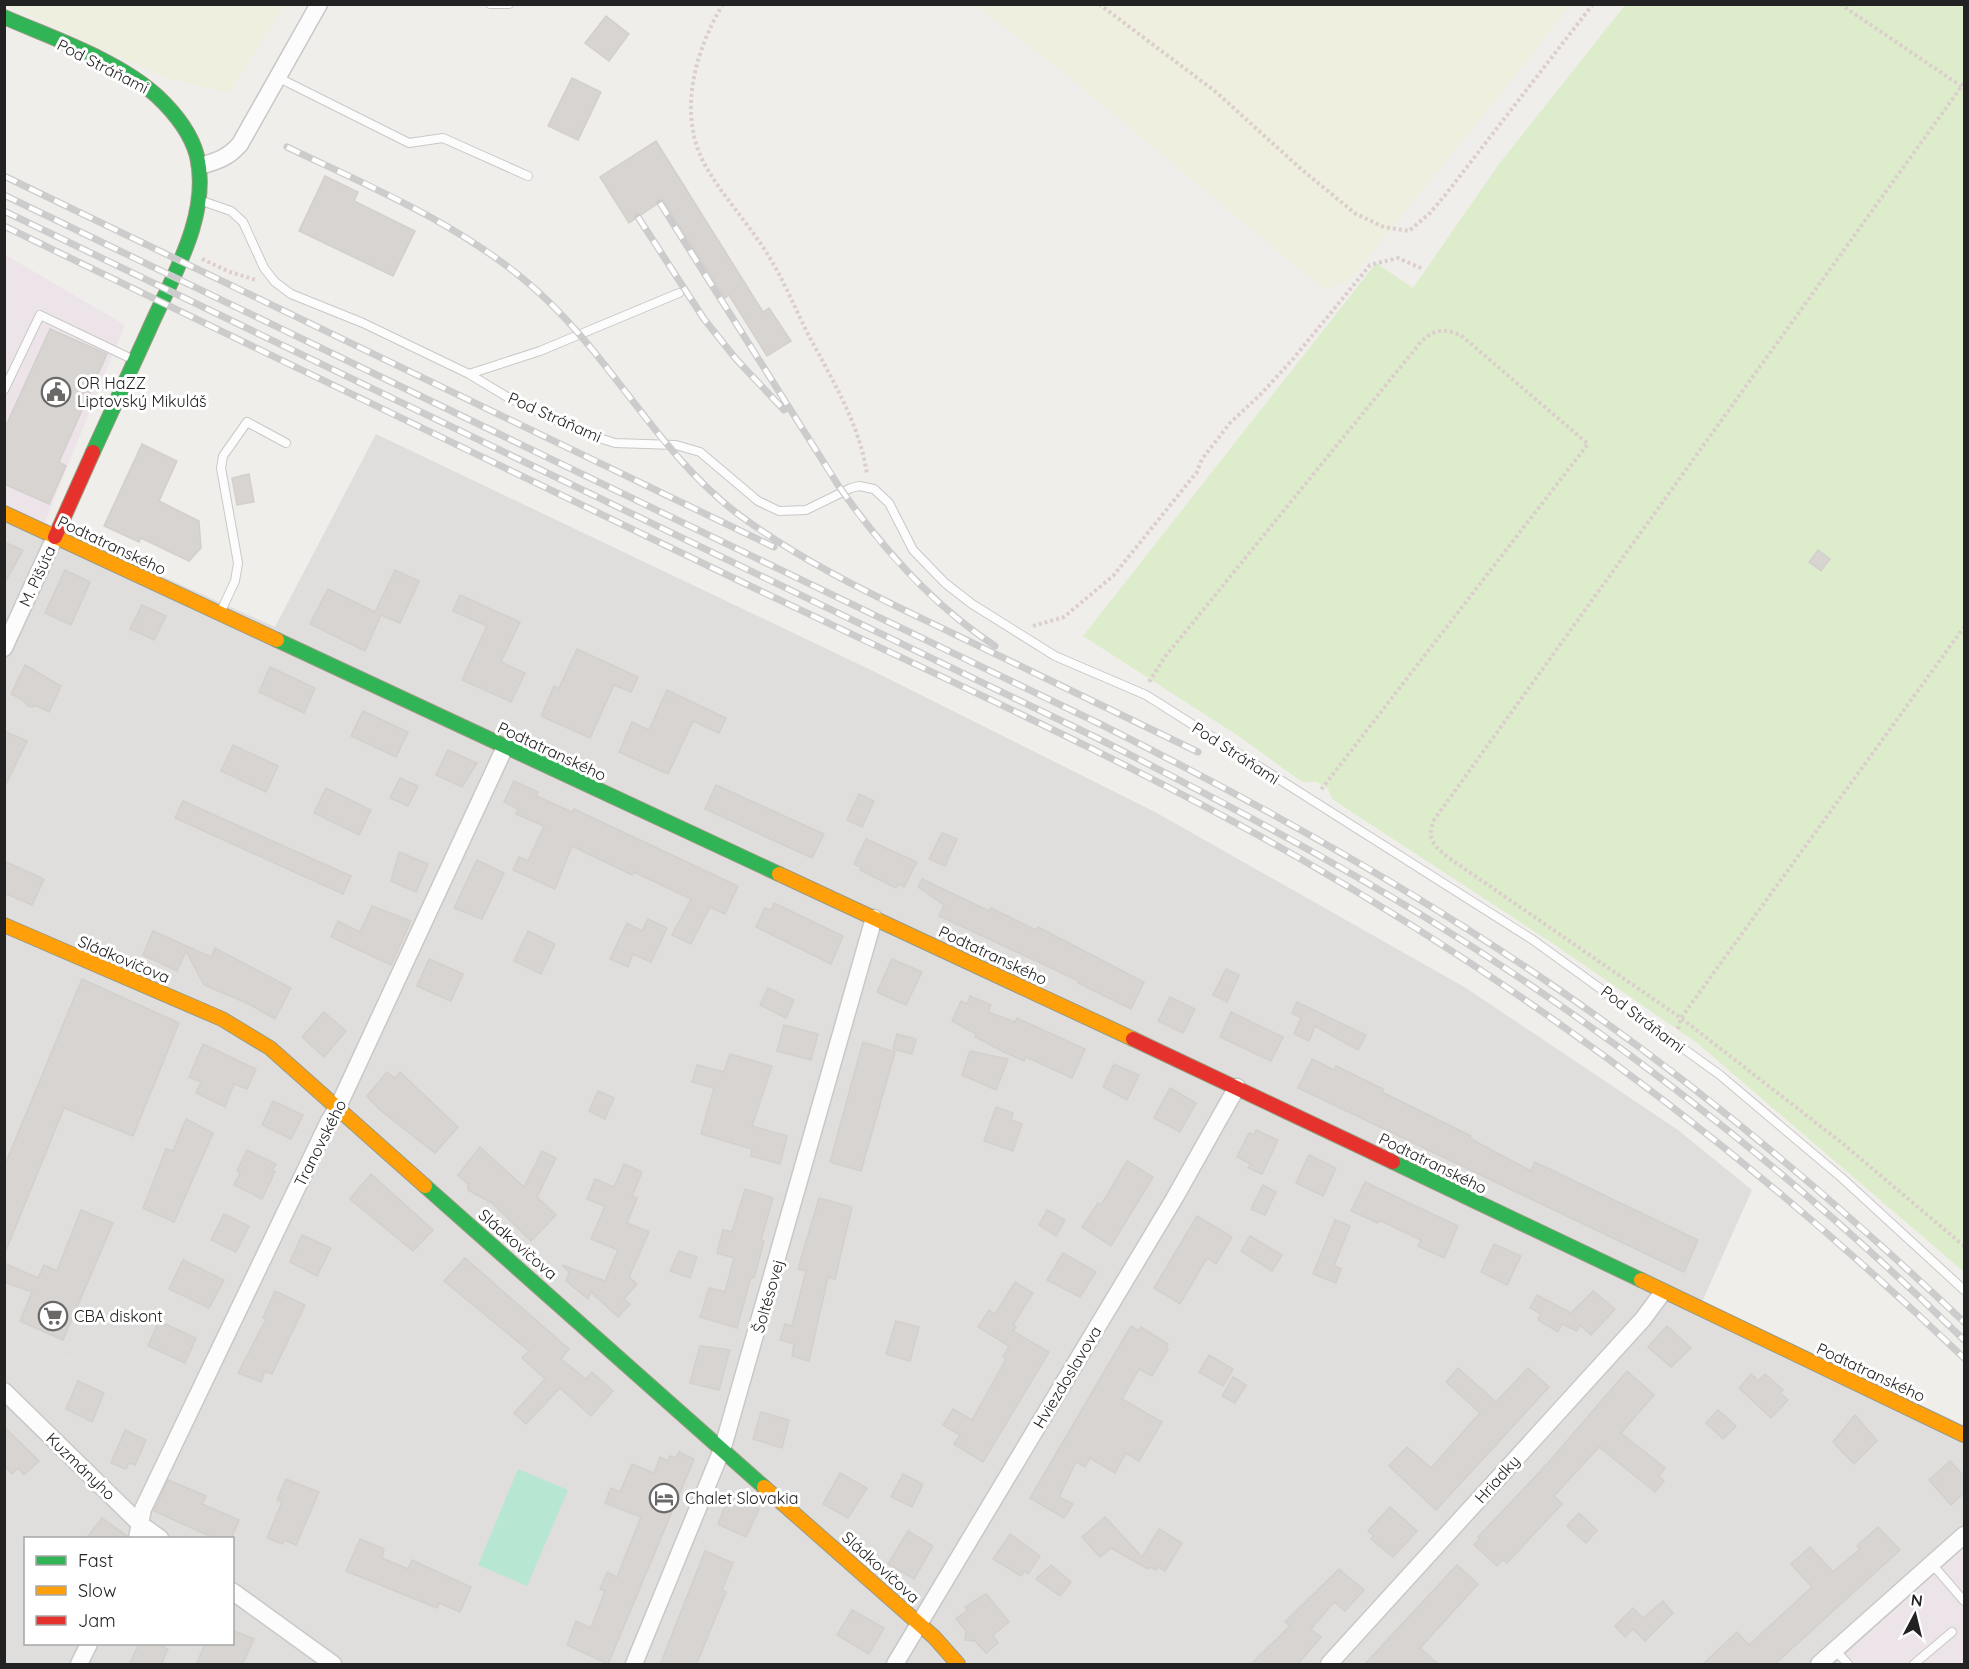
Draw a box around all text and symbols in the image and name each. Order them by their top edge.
street label: Pod Stráňami [54,34,152,98]
place label: OR HaZZ Liptovský Mikuláš [77,373,207,411]
public building icon: OR HaZZ Liptovský Mikuláš [40,376,72,408]
street label: Pod Stráňami [505,387,605,447]
street label: Podtatranského [54,511,170,579]
street label: M. Pišúta [14,542,60,610]
street label: Podtatranského [494,717,610,785]
street label: Pod Stráňami [1189,717,1283,789]
street label: Podtatranského [935,921,1051,989]
street label: Sládkovičova [75,931,173,987]
street label: Pod Stráňami [1597,981,1689,1057]
street label: Tranovského [290,1096,350,1190]
street label: Podtatranského [1376,1128,1490,1198]
street label: Sládkovičova [475,1204,561,1284]
street label: Šoltésovej [748,1257,788,1335]
supermarket icon: CBA diskont [37,1300,69,1332]
place label: CBA diskont [74,1306,163,1326]
street label: Hviezdoslavova [1029,1322,1105,1432]
street label: Podtatranského [1813,1338,1929,1406]
street label: Kuzmányho [42,1428,120,1504]
street label: Hriadky [1470,1451,1524,1507]
hotel icon: Chalet Slovakia [648,1482,680,1514]
place label: Chalet Slovakia [685,1488,799,1508]
street label: Sládkovičova [838,1527,924,1607]
legend [24,1537,234,1645]
text: Fast [78,1549,113,1572]
text: Slow [78,1579,116,1602]
north arrow [1885,1585,1945,1645]
text: N [1910,1589,1924,1611]
text: Jam [78,1609,116,1632]

